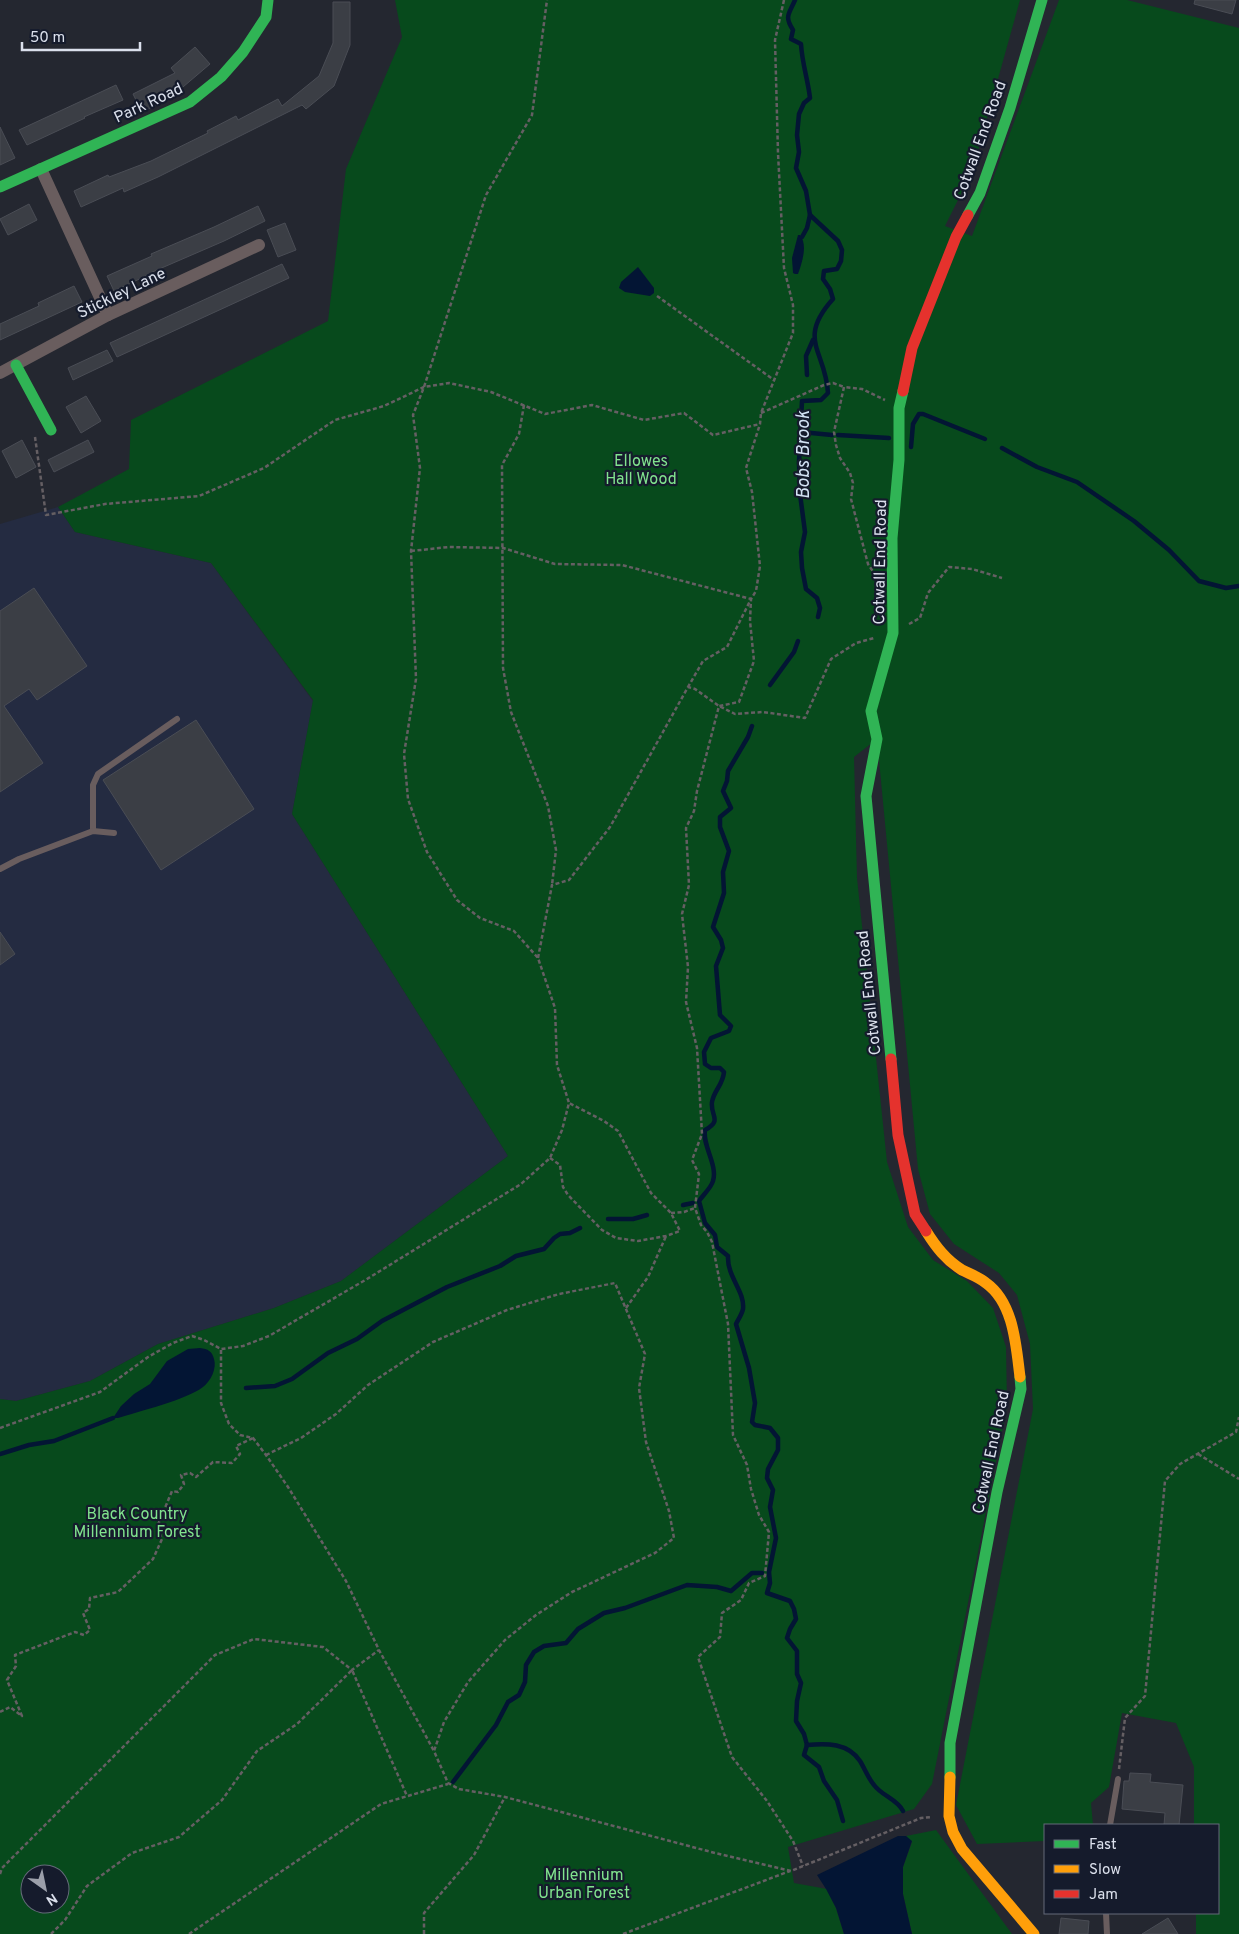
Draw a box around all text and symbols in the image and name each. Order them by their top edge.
scale bar [22,20,140,52]
text: 50 m [30,29,65,48]
street label: Cotwall End Road [950,78,1012,203]
street label: Park Road [111,79,187,128]
street label: Stickley Lane [74,264,169,324]
water label: Bobs Brook [793,410,816,499]
park label: Ellowes Hall Wood [605,452,677,490]
street label: Cotwall End Road [870,499,892,625]
street label: Cotwall End Road [853,929,886,1056]
street label: Cotwall End Road [969,1389,1015,1516]
park label: Black Country Millennium Forest [73,1505,201,1543]
legend [1044,1824,1219,1914]
text: Fast [1089,1836,1117,1855]
text: Slow [1089,1861,1121,1880]
north arrow [20,1864,70,1914]
park label: Millennium Urban Forest [538,1866,630,1904]
text: Jam [1089,1886,1118,1905]
text: N [42,1889,60,1909]

